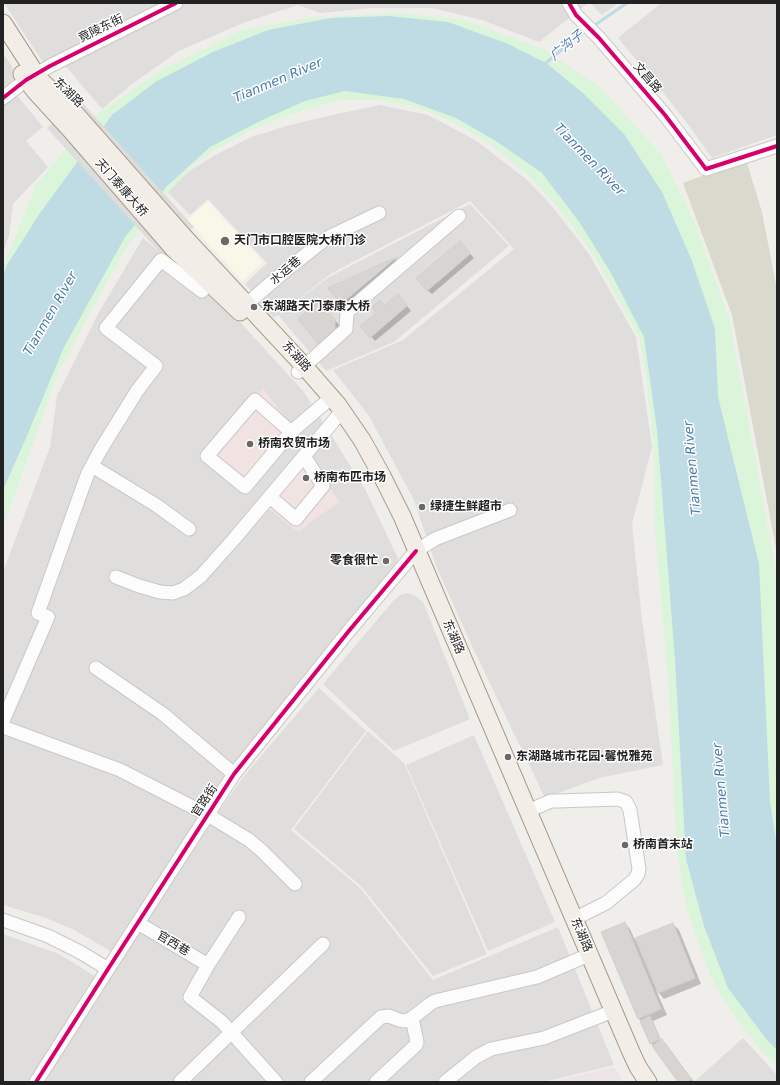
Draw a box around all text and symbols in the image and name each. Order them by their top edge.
street label: 竟陵东街 [76,12,126,46]
water label: 广沟子 [547,28,587,64]
water label: Tianmen River [231,55,325,107]
street label: 文昌路 [630,60,664,96]
street label: 东湖路 [50,75,86,111]
water label: Tianmen River [551,121,627,199]
street label: 天门泰康大桥 [92,156,150,220]
place label: 天门市口腔医院大桥门诊 [234,234,366,248]
marker: 天门市口腔医院大桥门诊 [219,235,231,247]
street label: 水运巷 [268,254,304,288]
water label: Tianmen River [21,269,81,359]
place label: 东湖路天门泰康大桥 [262,300,370,314]
marker: 东湖路天门泰康大桥 [249,302,259,312]
street label: 东湖路 [279,339,313,375]
water label: Tianmen River [681,420,705,516]
place label: 桥南农贸市场 [258,437,330,451]
marker: 桥南农贸市场 [245,439,255,449]
place label: 桥南布匹市场 [314,471,386,485]
marker: 桥南布匹市场 [301,473,311,483]
place label: 绿捷生鲜超市 [430,500,502,514]
marker: 绿捷生鲜超市 [417,502,427,512]
place label: 零食很忙 [330,554,378,568]
marker: 零食很忙 [381,556,391,566]
street label: 东湖路 [439,618,467,656]
water label: Tianmen River [710,742,734,838]
place label: 东湖路城市花园·馨悦雅苑 [516,750,653,764]
marker: 东湖路城市花园·馨悦雅苑 [503,752,513,762]
street label: 官路街 [189,782,221,820]
place label: 桥南首末站 [633,838,693,852]
marker: 桥南首末站 [620,840,630,850]
street label: 东湖路 [567,916,595,954]
street label: 官西巷 [154,929,192,959]

